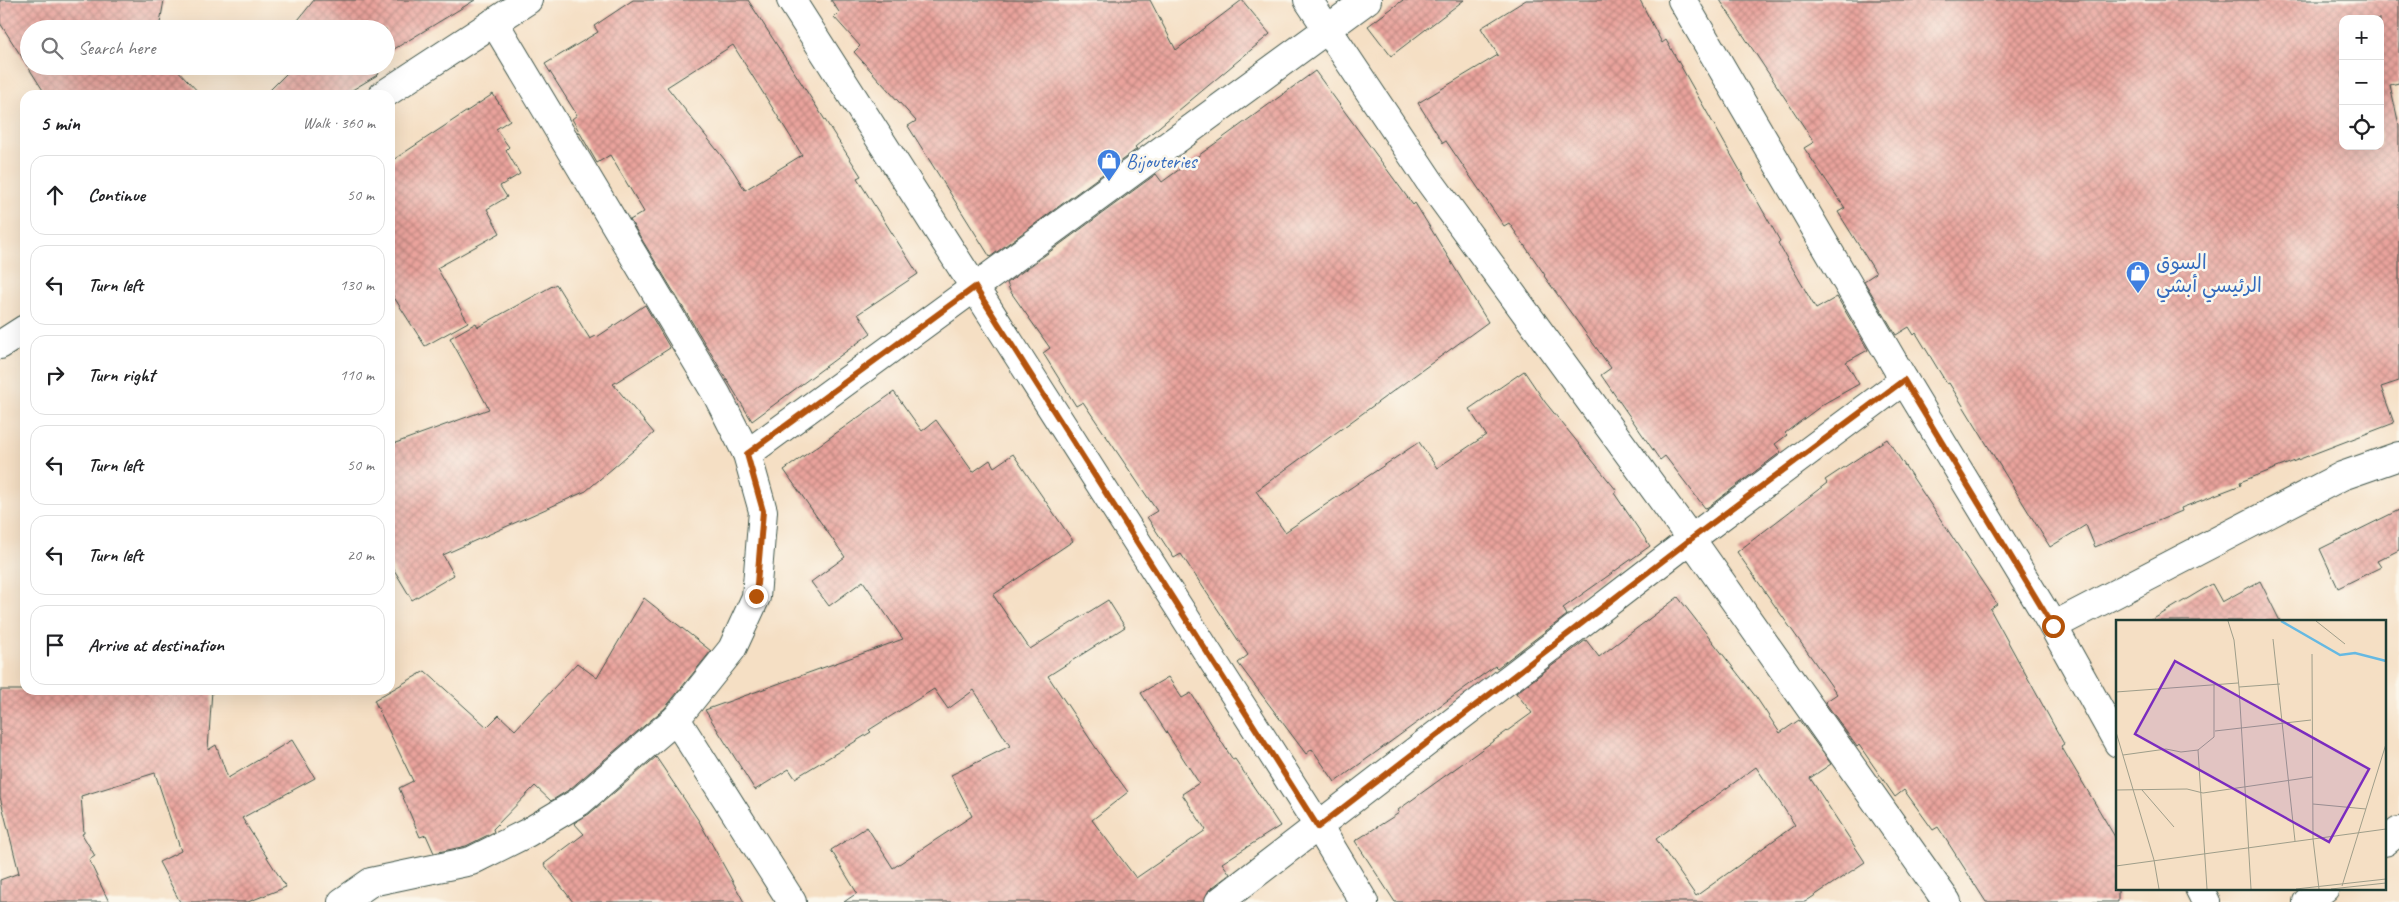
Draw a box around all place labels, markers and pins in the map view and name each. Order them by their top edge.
shop icon: Bijouteries [1096,148,1122,182]
place label: Bijouteries [1126,149,1198,174]
place label: السوق الرئيسي أبشي [2156,250,2262,303]
shop icon: السوق الرئيسي أبشي [2125,260,2151,294]

